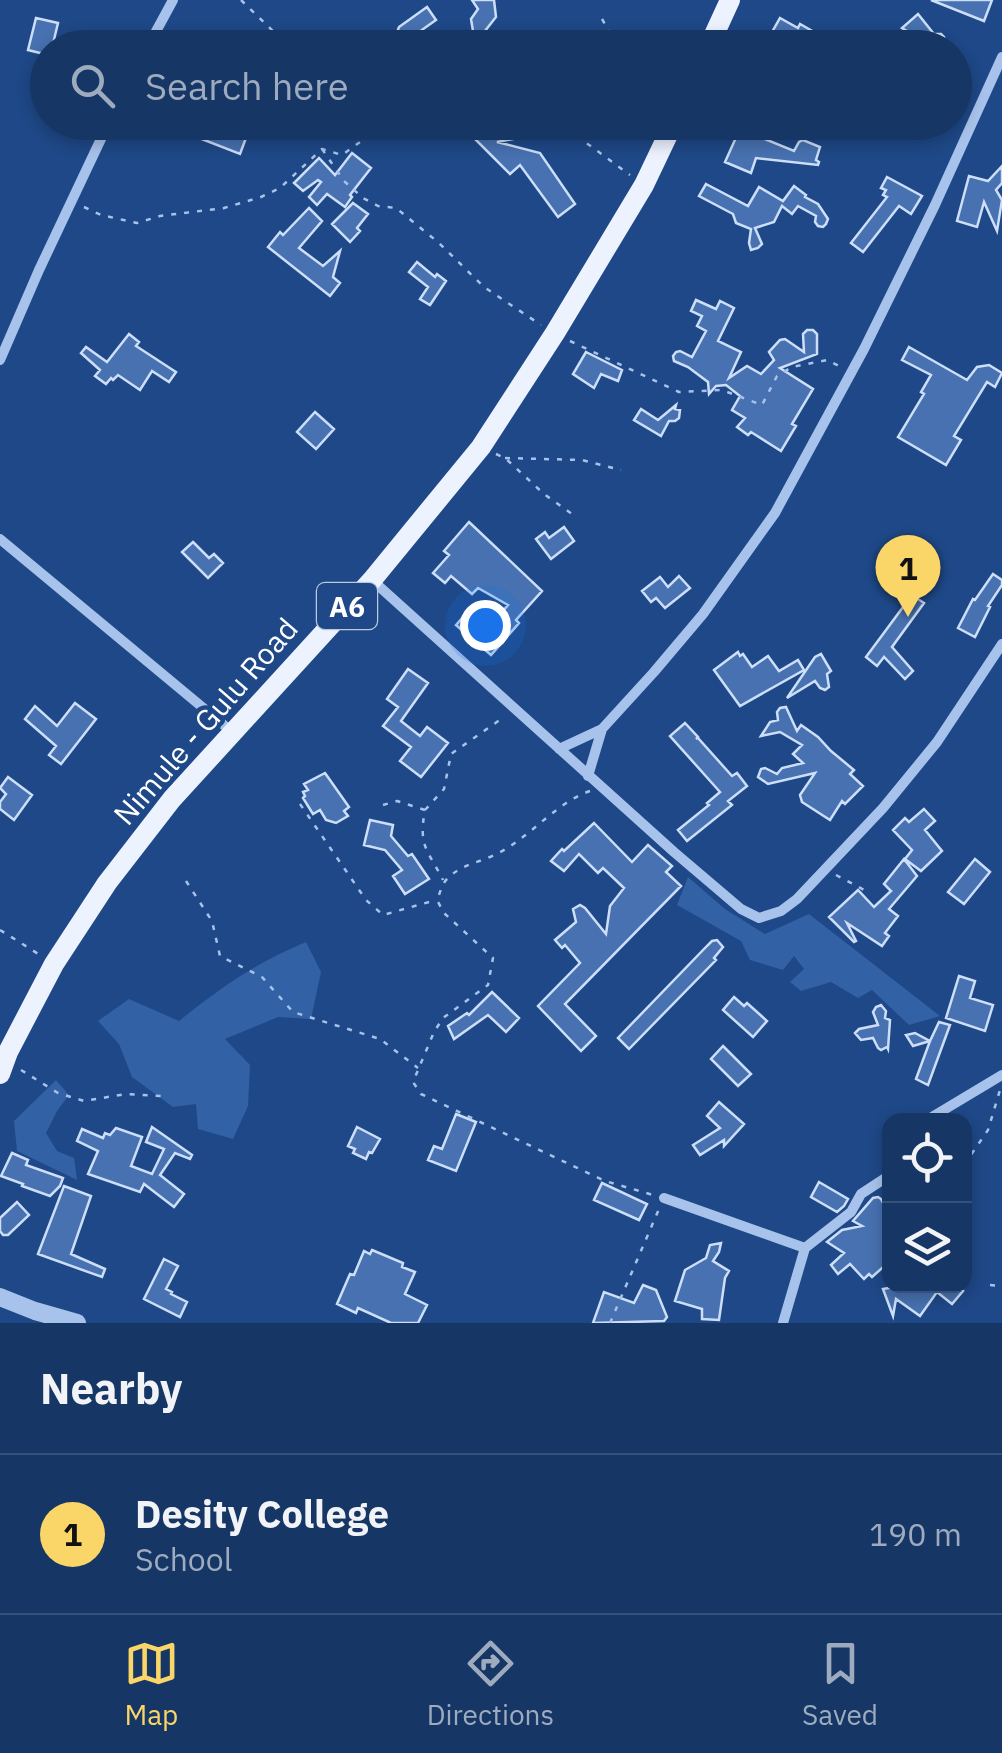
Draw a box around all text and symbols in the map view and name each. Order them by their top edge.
search box [30,30,972,140]
icon: search [65,58,120,113]
text: Search here [145,61,349,110]
pin: 1 [876,534,940,617]
road number: A6 [317,583,377,629]
your location [460,600,511,651]
street label: Nimule - Gulu Road [104,609,306,833]
map controls [882,1113,972,1293]
button: locate [882,1113,972,1203]
button: layers [882,1203,972,1293]
text: Nearby [40,1361,182,1416]
text: Desity College [135,1489,389,1538]
text: 1 [63,1513,82,1555]
text: 190 m [869,1513,962,1555]
text: School [135,1538,232,1580]
tab: Map [124,1636,179,1733]
tab: Directions [427,1636,554,1733]
tab: Saved [802,1636,878,1733]

